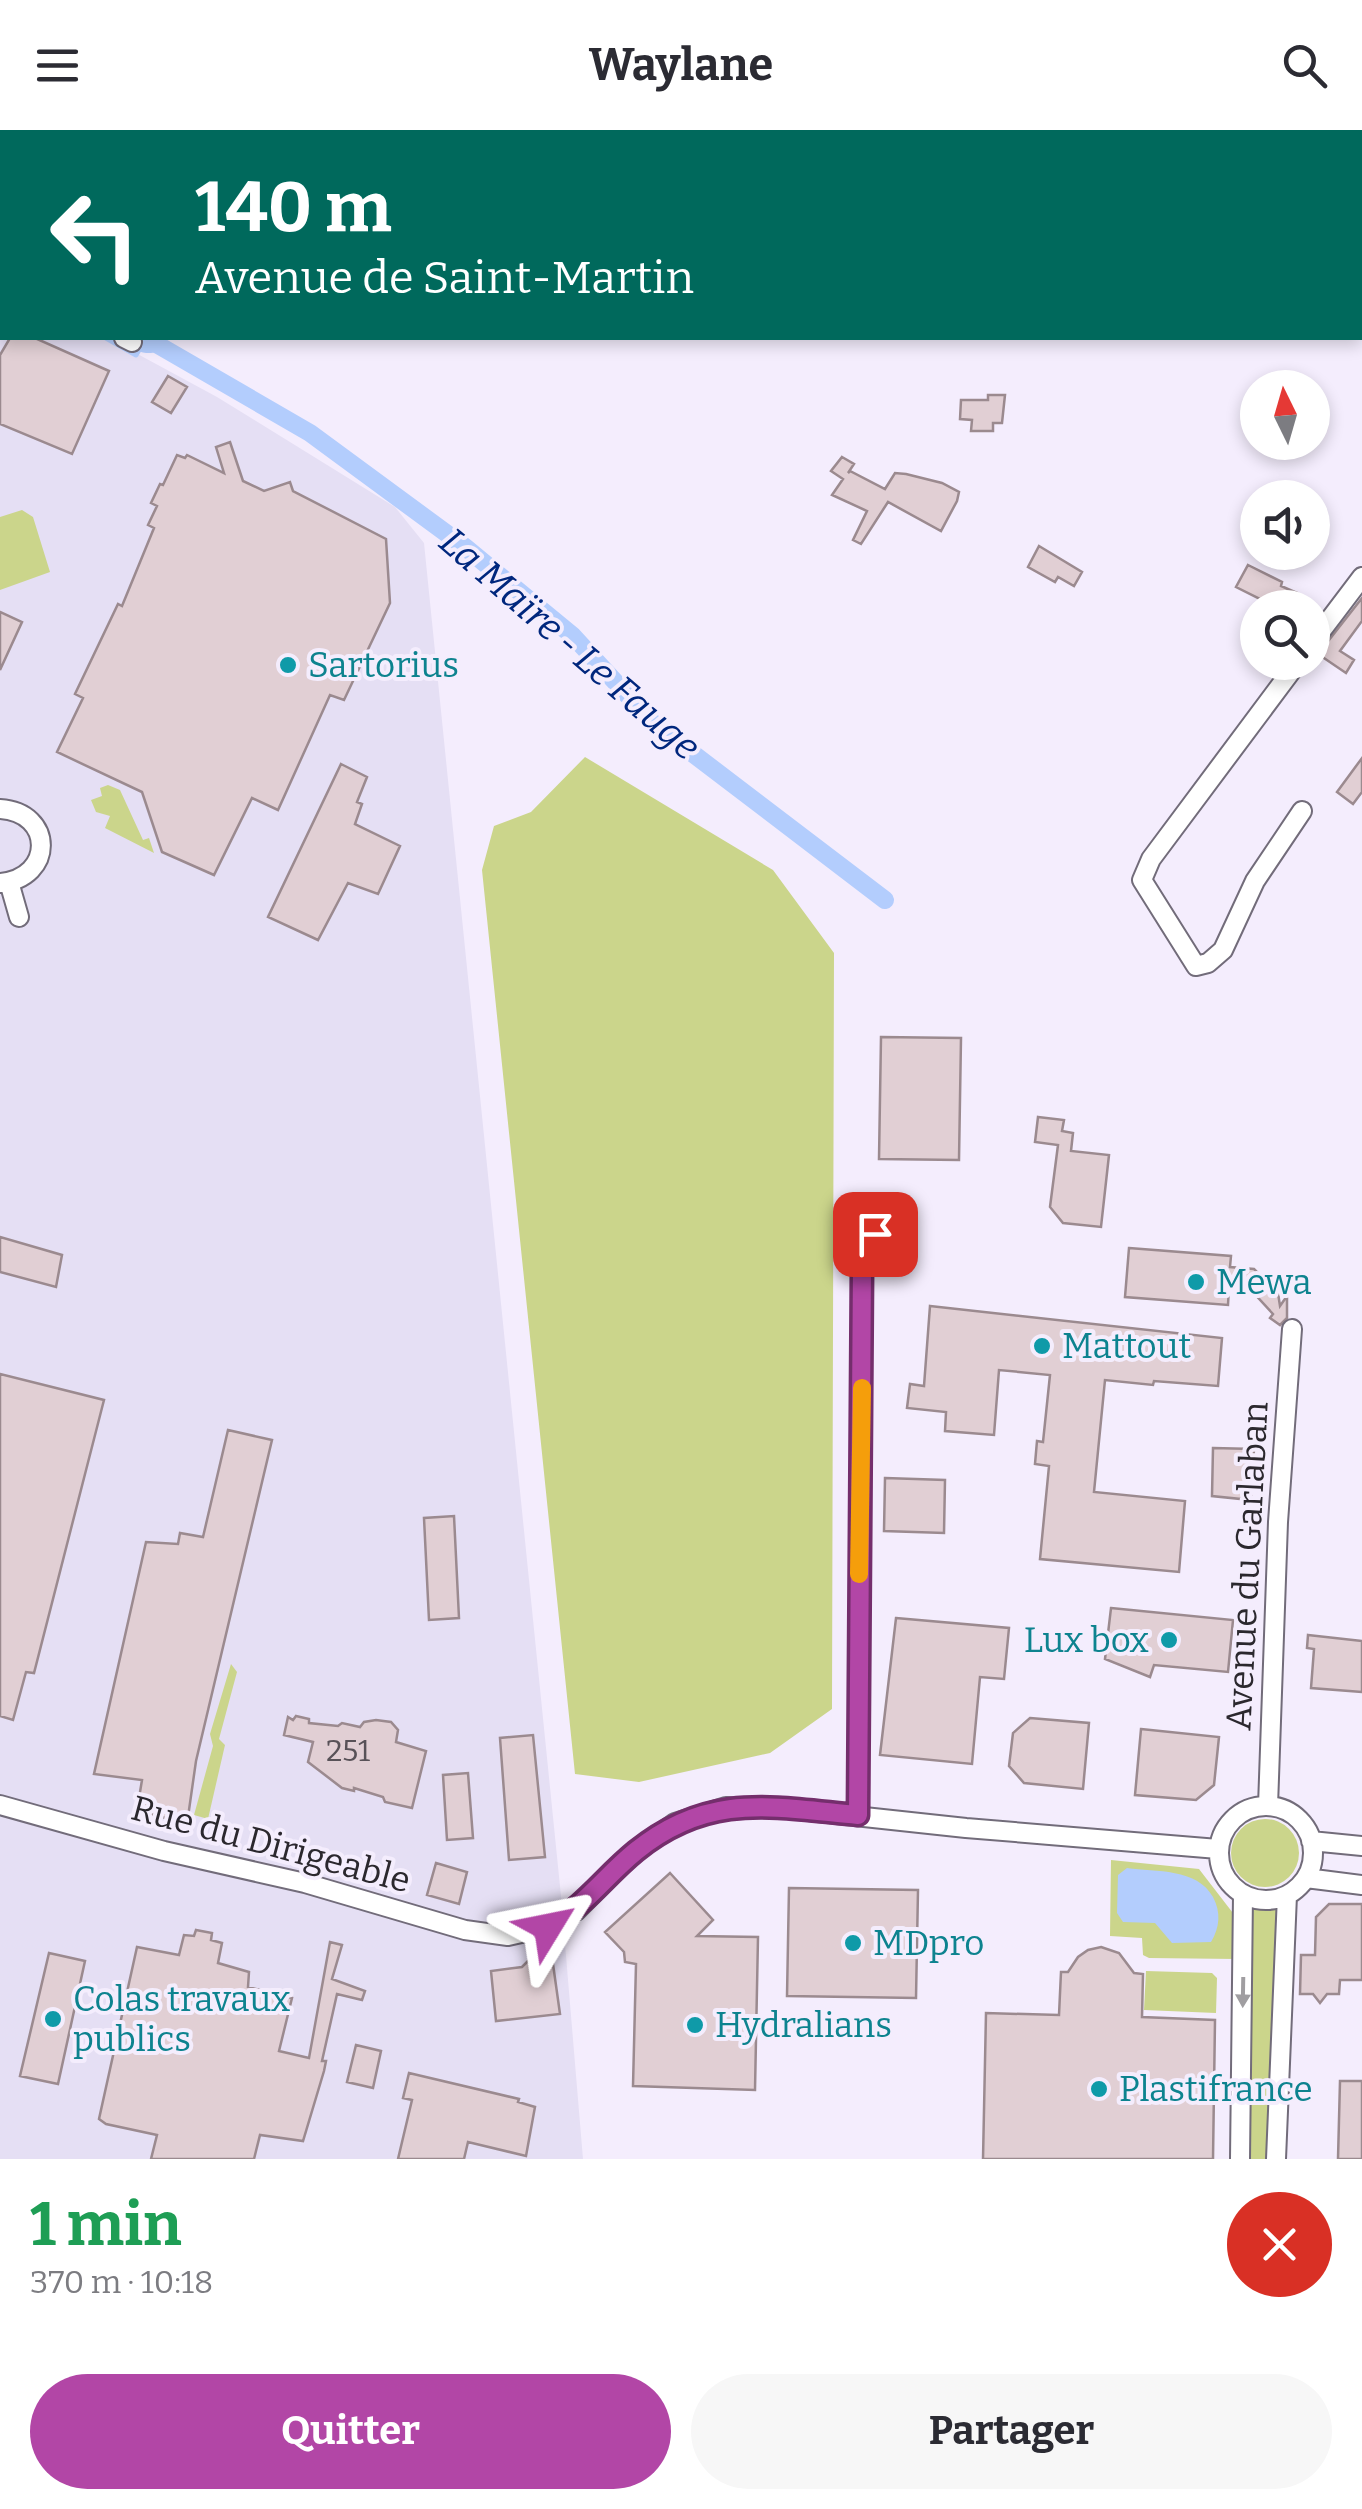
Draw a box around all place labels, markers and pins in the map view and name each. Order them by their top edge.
place label: Sartorius [308,644,459,686]
marker: Sartorius [277,654,299,676]
pin [833,1192,918,1277]
place label: Mewa [1216,1261,1312,1303]
marker: Mewa [1185,1271,1207,1293]
place label: Mattout [1062,1325,1191,1367]
marker: Mattout [1031,1335,1053,1357]
place label: Lux box [1024,1619,1149,1661]
marker: Lux box [1158,1629,1180,1651]
place label: MDpro [873,1922,984,1964]
marker: MDpro [842,1932,864,1954]
place label: Colas travaux publics [73,1978,290,2060]
place label: Hydralians [715,2004,892,2046]
marker: Colas travaux publics [42,2008,64,2030]
marker: Hydralians [684,2014,706,2036]
place label: Plastifrance [1119,2068,1313,2110]
marker: Plastifrance [1088,2078,1110,2100]

